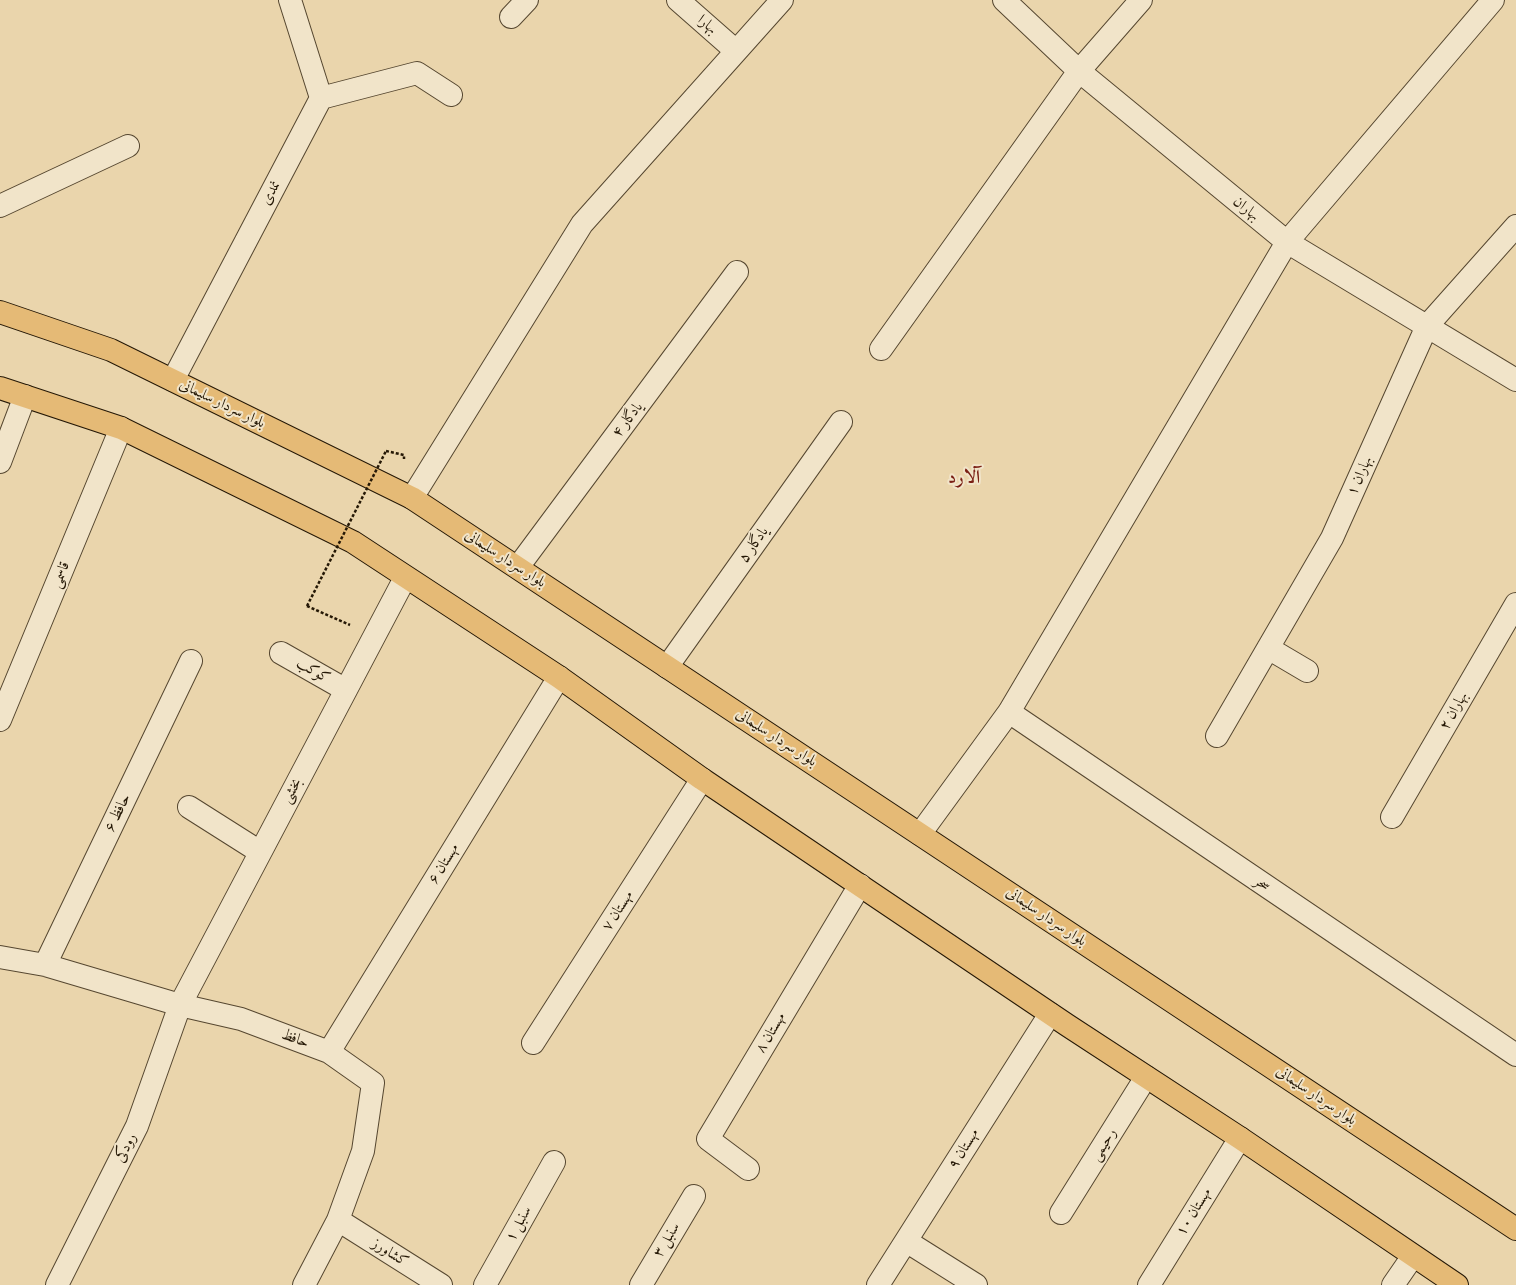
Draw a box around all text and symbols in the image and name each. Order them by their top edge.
street label: بهارا [693,11,721,39]
street label: نمدی [257,178,285,208]
street label: بهاران [1229,193,1263,225]
street label: بلوار سردار سلیمانی [176,376,268,432]
street label: یادگار ۴ [609,399,647,441]
street label: بهاران ۱ [1343,454,1377,498]
district label: آلارد [948,467,980,489]
street label: یادگار ۵ [735,524,773,566]
street label: بلوار سردار سلیمانی [461,526,549,592]
street label: قاسمی [48,559,74,591]
street label: کوکب [293,654,333,688]
street label: بهاران ۲ [1436,689,1472,733]
street label: بلوار سردار سلیمانی [732,705,820,771]
street label: بخشی [278,775,306,807]
street label: حافظ ۶ [101,791,135,835]
street label: مهستان ۶ [425,841,463,887]
street label: سحر [1250,872,1274,896]
street label: بلوار سردار سلیمانی [1002,884,1090,950]
street label: مهستان ۷ [598,888,638,934]
street label: مهستان ۸ [752,1009,790,1057]
street label: حافظ [279,1026,311,1052]
street label: بلوار سردار سلیمانی [1272,1063,1360,1129]
street label: رحیمی [1087,1125,1121,1165]
street label: مهستان ۹ [945,1126,983,1172]
street label: رودکی [111,1130,141,1166]
street label: مهستان ۱۰ [1172,1185,1216,1239]
street label: سنبل ۱ [502,1203,536,1245]
street label: سنبل ۳ [650,1219,684,1261]
street label: کشاورز [368,1235,412,1271]

